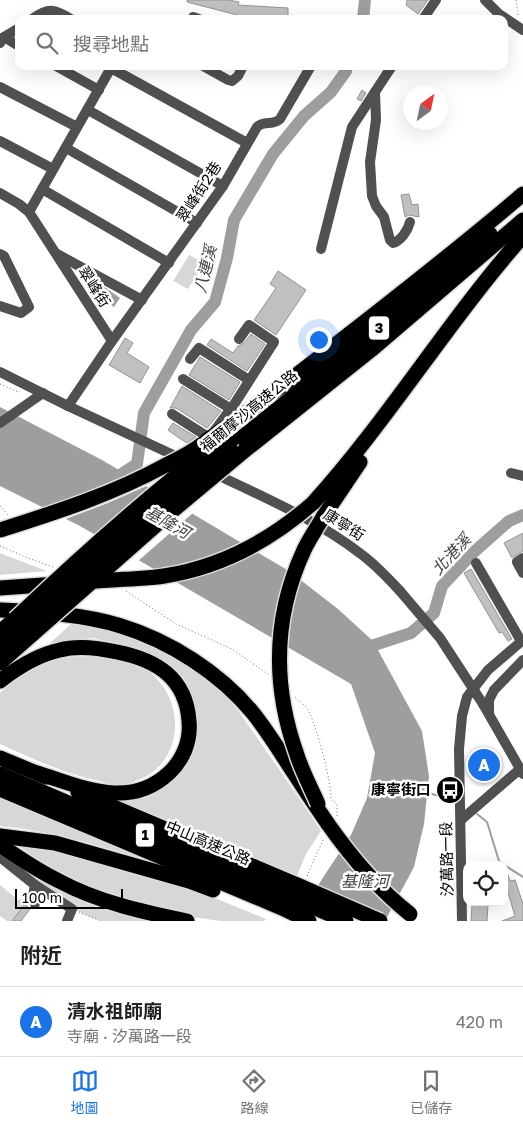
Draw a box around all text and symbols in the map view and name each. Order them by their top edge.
search box [15,15,508,70]
icon: search [33,29,61,57]
text: 搜尋地點 [73,32,149,55]
north arrow [403,85,448,130]
street label: 翠峰街2巷 [172,158,224,225]
water label: 八連溪 [189,241,221,295]
street label: 翠峰街 [75,263,115,310]
road number: 3 [369,316,389,339]
your location [306,327,332,353]
street label: 福爾摩沙高速公路 [196,365,301,455]
water label: 基隆河 [142,502,196,544]
street label: 康寧街 [321,505,368,544]
water label: 北港溪 [427,528,476,578]
pin: A [468,746,500,784]
bus stop icon: 康寧街口 [435,775,465,805]
place label: 康寧街口 [371,780,431,798]
street label: 中山高速公路 [163,816,253,868]
street label: 汐萬路一段 [436,821,456,897]
road number: 1 [136,824,154,846]
map controls [463,861,508,906]
button: locate [463,861,508,906]
water label: 基隆河 [341,871,392,891]
scale bar [15,886,122,909]
text: 100 m [22,889,62,906]
text: 附近 [20,942,62,968]
text: 清水祖師廟 [67,999,162,1022]
text: A [30,1012,42,1032]
text: 420 m [456,1012,503,1032]
text: 寺廟 · 汐萬路一段 [67,1026,192,1046]
tab: 地圖 [71,1067,99,1117]
tab: 路線 [240,1067,268,1117]
tab: 已儲存 [410,1067,452,1117]

